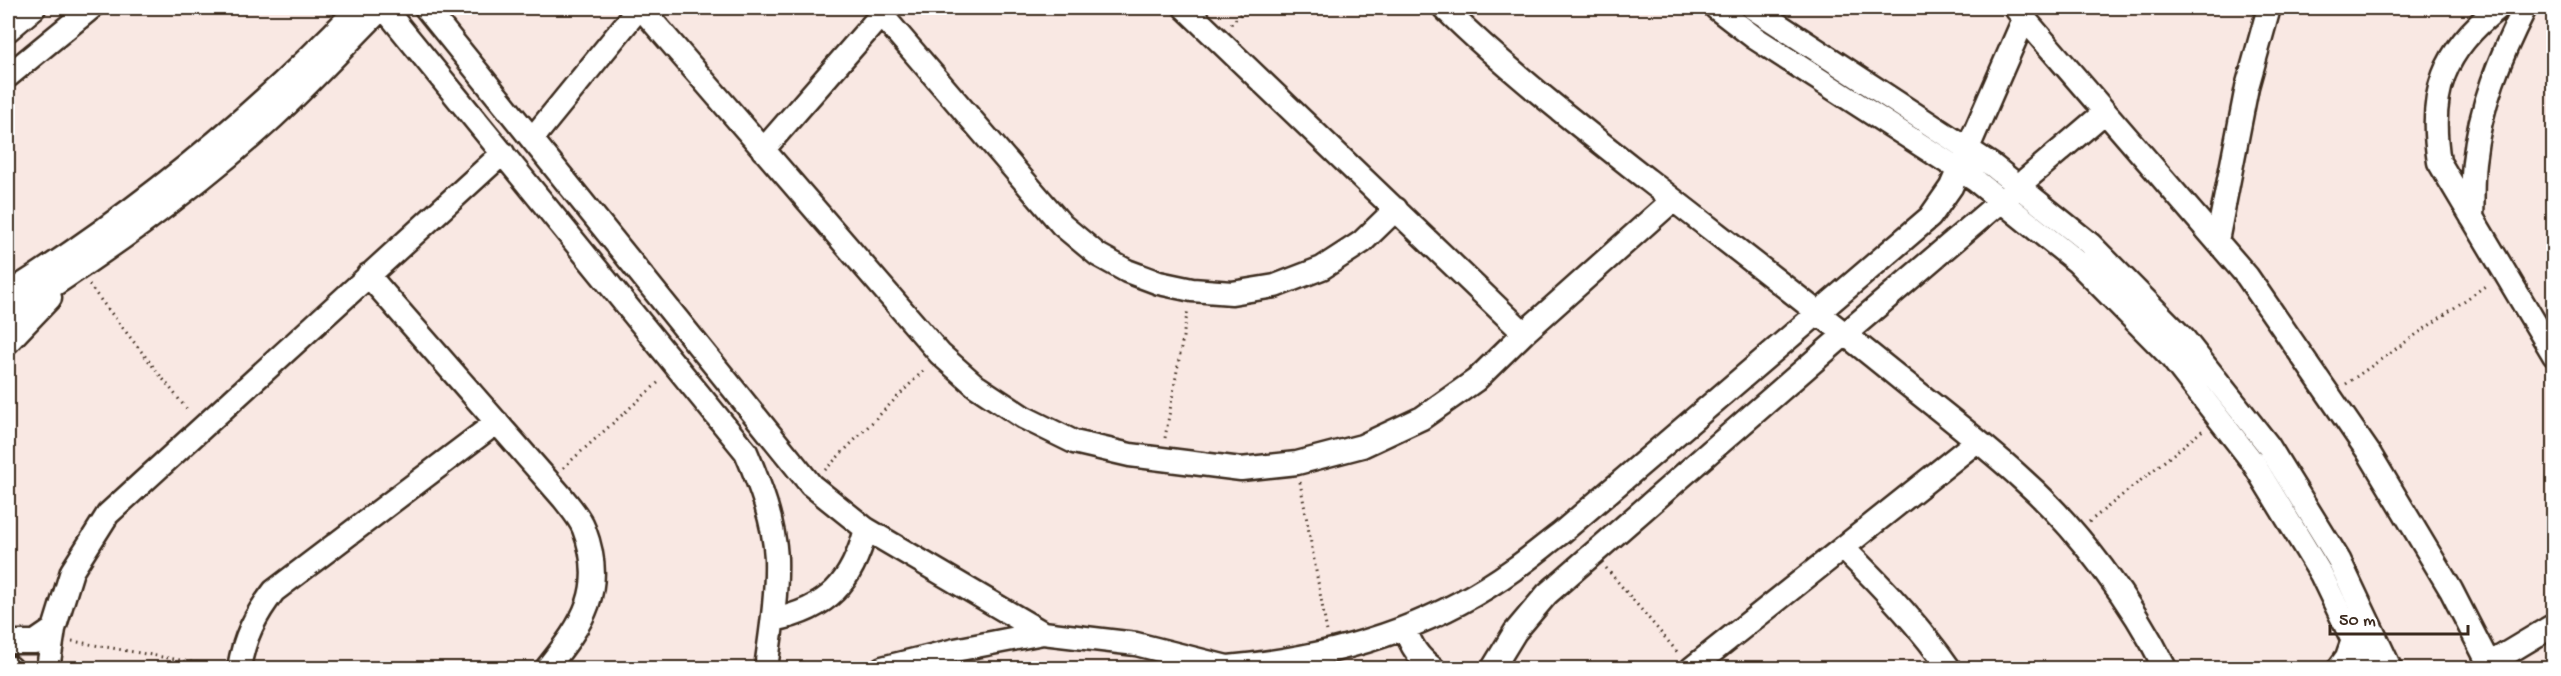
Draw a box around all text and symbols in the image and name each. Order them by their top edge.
scale bar [2330,598,2468,636]
text: 50 m [2339,611,2376,632]

